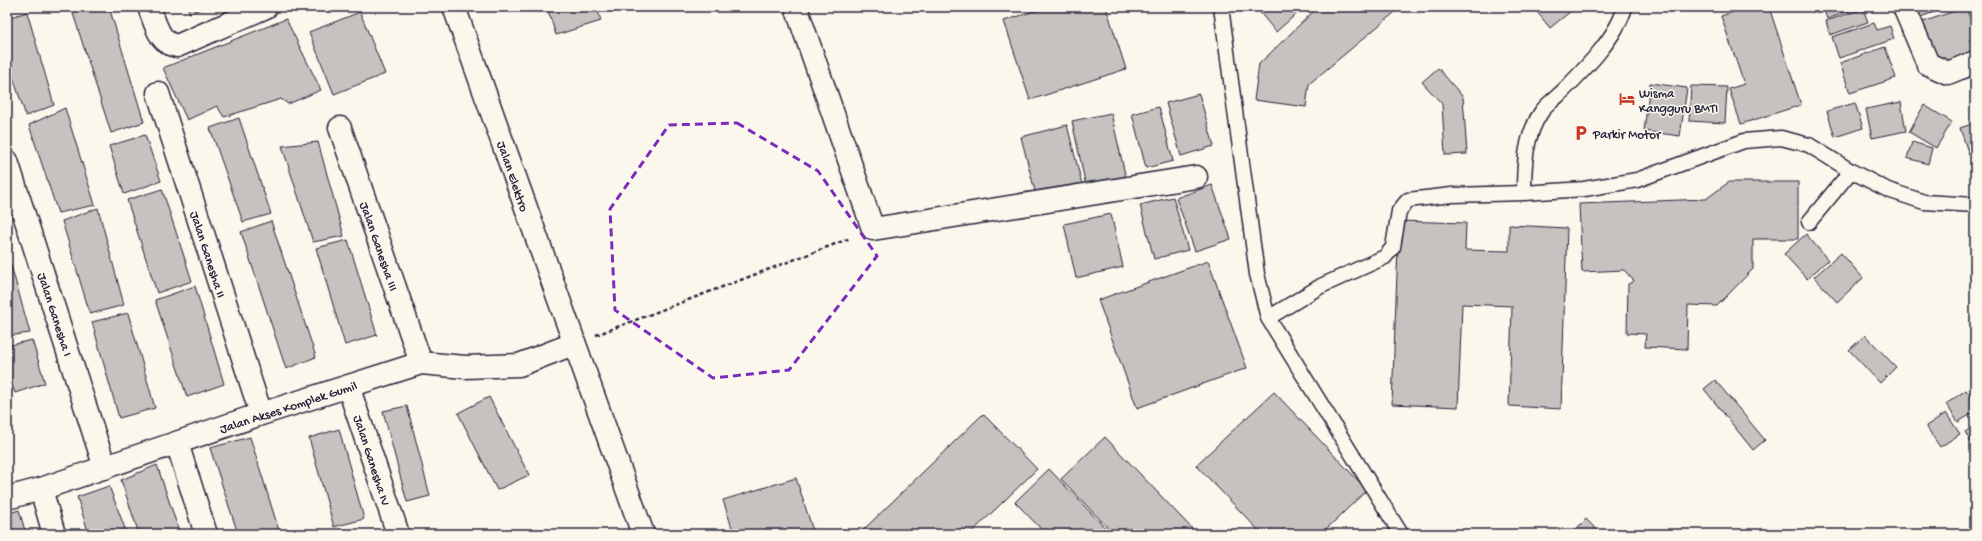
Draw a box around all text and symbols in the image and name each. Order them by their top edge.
place label: Wisma Kangguru BMTI [1639,87,1718,117]
hotel icon: Wisma Kangguru BMTI [1618,90,1636,108]
parking icon: Parkir Motor [1572,124,1590,142]
place label: Parkir Motor [1592,128,1662,143]
street label: Jalan Elektro [493,140,531,214]
street label: Jalan Ganesha III [355,200,400,293]
street label: Jalan Ganesha II [186,210,228,300]
street label: Jalan Ganesha I [33,271,74,358]
street label: Jalan Akses Komplek Gumil [218,379,359,438]
street label: Jalan Ganesha IV [349,414,392,508]

